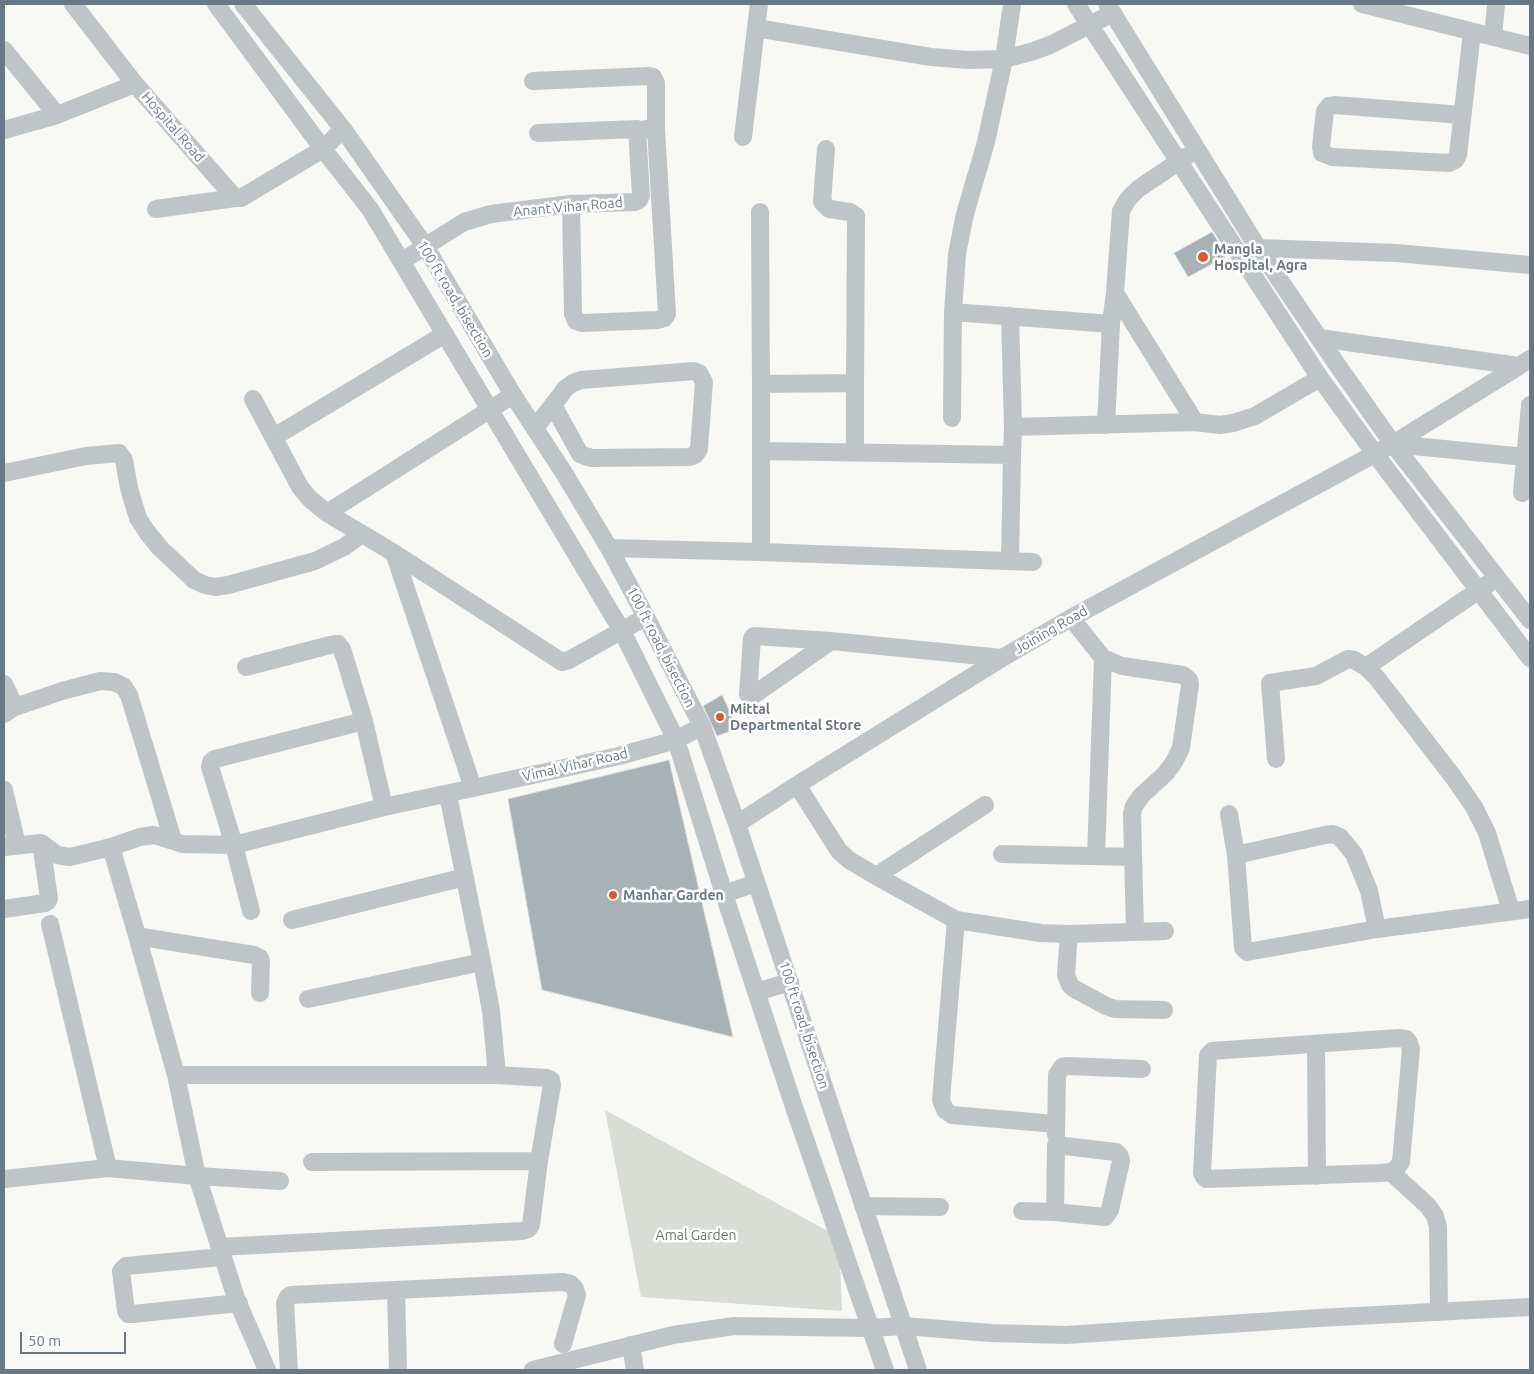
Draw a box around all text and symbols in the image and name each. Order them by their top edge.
street label: Hospital Road [138,88,208,166]
street label: Anant Vihar Road [513,194,623,220]
street label: 100 ft road, bisection [413,237,497,361]
place label: Mangla Hospital, Agra [1214,241,1307,274]
marker: Mangla Hospital, Agra [1196,250,1210,264]
street label: 100 ft road, bisection [623,584,699,710]
street label: Joining Road [1012,602,1090,658]
place label: Mittal Departmental Store [730,701,861,734]
marker: Mittal Departmental Store [714,711,726,723]
street label: Vimal Vihar Road [521,745,629,785]
place label: Manhar Garden [623,887,724,903]
marker: Manhar Garden [607,889,619,901]
street label: 100 ft road, bisection [775,959,833,1091]
park label: Amal Garden [656,1227,736,1243]
scale bar [22,1322,129,1354]
text: 50 m [28,1332,61,1349]

